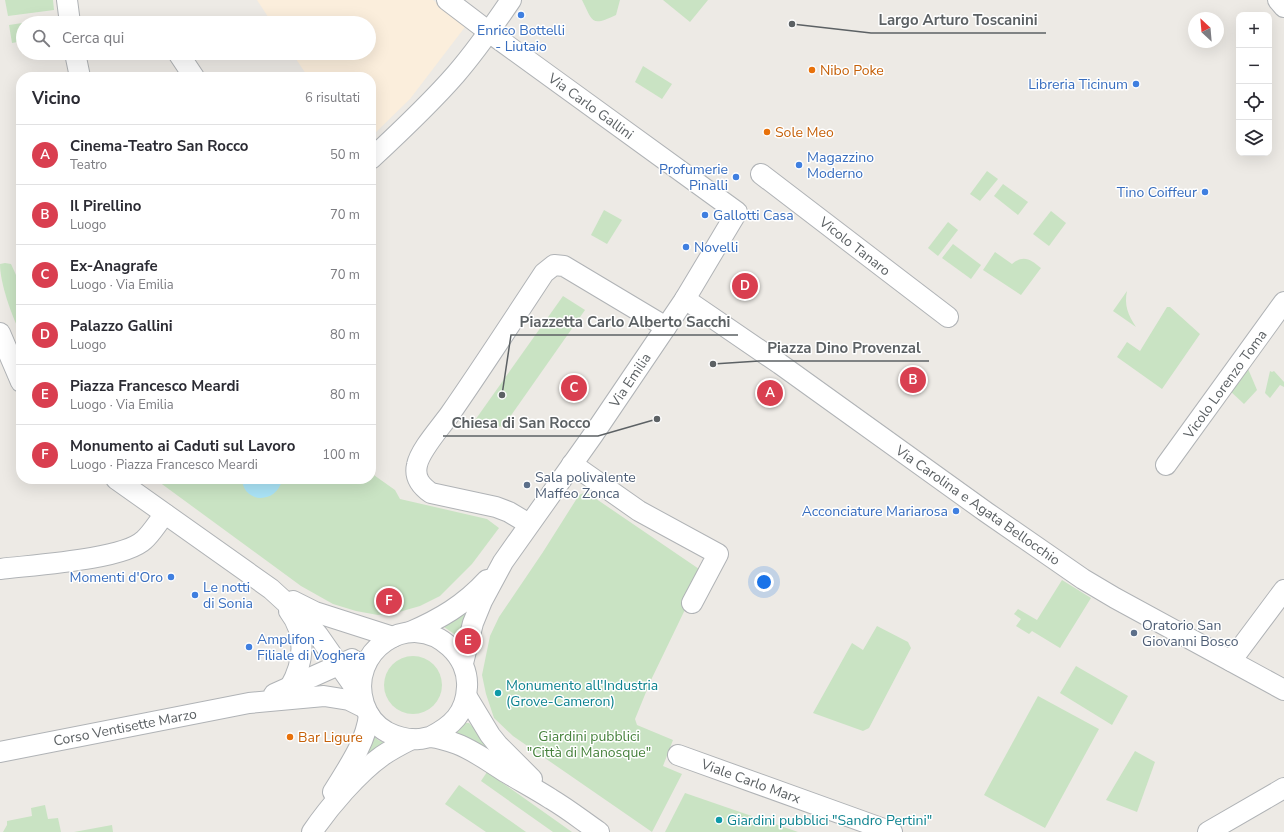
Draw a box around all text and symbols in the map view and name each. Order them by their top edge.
callout: Largo Arturo Toscanini [871,6,1046,33]
marker: Enrico Bottelli - Liutaio [516,10,526,20]
text: Largo Arturo Toscanini [878,10,1038,30]
north arrow [1188,12,1224,48]
map controls [1236,12,1272,156]
button: + [1236,12,1272,48]
search box [16,16,376,60]
place label: Enrico Bottelli - Liutaio [477,21,565,56]
icon: search [30,27,52,49]
text: Cerca qui [62,28,124,48]
button: − [1236,48,1272,84]
place label: Nibo Poke [820,61,884,80]
marker: Nibo Poke [807,65,817,75]
street label: Via Carlo Gallini [543,68,637,144]
place label: Libreria Ticinum [1028,75,1128,94]
marker: Libreria Ticinum [1131,79,1141,89]
button: locate [1236,84,1272,120]
text: Vicino [32,87,81,110]
text: 6 risultati [305,89,360,107]
button: layers [1236,120,1272,156]
place label: Sole Meo [775,123,834,142]
marker: Sole Meo [762,127,772,137]
text: Cinema-Teatro San Rocco [70,136,249,156]
text: A [40,146,50,164]
text: 50 m [330,146,360,164]
place label: Magazzino Moderno [807,148,874,183]
text: Teatro [70,156,107,174]
place label: Profumerie Pinalli [659,160,728,195]
marker: Magazzino Moderno [794,160,804,170]
marker: Profumerie Pinalli [731,172,741,182]
place label: Tino Coiffeur [1117,183,1197,202]
marker: Tino Coiffeur [1200,187,1210,197]
text: Il Pirellino [70,196,141,216]
text: B [41,206,49,224]
text: 70 m [330,206,360,224]
place label: Gallotti Casa [713,206,794,225]
marker: Gallotti Casa [700,210,710,220]
street label: Vicolo Tanaro [814,212,894,280]
text: Luogo [70,216,106,234]
place label: Novelli [694,238,738,257]
marker: Novelli [681,242,691,252]
text: Ex-Anagrafe [70,256,158,276]
text: C [41,266,49,284]
text: 70 m [330,266,360,284]
pin: D [732,271,758,301]
text: Luogo · Via Emilia [70,276,174,294]
callout: Piazzetta Carlo Alberto Sacchi [511,308,738,335]
text: Piazzetta Carlo Alberto Sacchi [520,312,730,332]
text: Palazzo Gallini [70,316,173,336]
text: D [40,326,50,344]
text: 80 m [330,326,360,344]
street label: Vicolo Lorenzo Toma [1179,326,1271,443]
callout: Piazza Dino Provenzal [759,334,929,361]
text: Luogo [70,336,106,354]
text: Piazza Dino Provenzal [767,338,921,358]
street label: Via Emilia [605,349,656,412]
pin: B [900,365,926,395]
pin: C [561,373,587,403]
text: Piazza Francesco Meardi [70,376,239,396]
pin: A [757,378,783,408]
text: E [41,386,49,404]
text: 80 m [330,386,360,404]
text: Luogo · Via Emilia [70,396,174,414]
callout: Chiesa di San Rocco [443,409,598,436]
text: Chiesa di San Rocco [451,413,591,433]
text: Monumento ai Caduti sul Lavoro [70,436,295,456]
street label: Via Carolina e Agata Bellocchio [891,441,1064,570]
text: F [41,446,49,464]
text: 100 m [322,446,360,464]
text: Luogo · Piazza Francesco Meardi [70,456,258,474]
place label: Sala polivalente Maffeo Zonca [535,468,636,503]
marker: Sala polivalente Maffeo Zonca [522,480,532,490]
place label: Acconciature Mariarosa [802,502,948,521]
marker: Acconciature Mariarosa [951,506,961,516]
place label: Momenti d'Oro [69,568,163,587]
marker: Momenti d'Oro [166,572,176,582]
your location [754,572,774,592]
place label: Le notti di Sonia [203,578,253,613]
pin: F [376,586,402,616]
marker: Le notti di Sonia [190,590,200,600]
place label: Oratorio San Giovanni Bosco [1142,616,1239,651]
pin: E [455,626,481,656]
marker: Oratorio San Giovanni Bosco [1129,628,1139,638]
place label: Amplifon - Filiale di Voghera [257,630,365,665]
marker: Amplifon - Filiale di Voghera [244,642,254,652]
place label: Monumento all'Industria (Grove-Cameron) [506,676,658,711]
marker: Monumento all'Industria (Grove-Cameron) [493,688,503,698]
street label: Corso Ventisette Marzo [52,704,199,751]
park label: Giardini pubblici "Città di Manosque" [527,727,651,762]
place label: Bar Ligure [298,728,363,747]
marker: Bar Ligure [285,732,295,742]
street label: Viale Carlo Marx [698,754,804,808]
place label: Giardini pubblici "Sandro Pertini" [727,811,932,830]
marker: Giardini pubblici "Sandro Pertini" [714,815,724,825]

